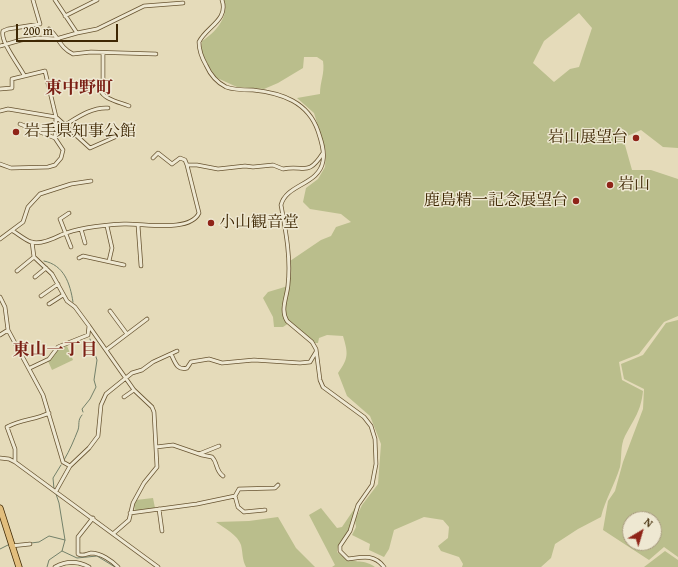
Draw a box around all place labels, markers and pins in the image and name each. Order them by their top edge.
place label: 岩手県知事公館 [24,122,136,142]
marker: 岩手県知事公館 [11,127,21,137]
place label: 岩山展望台 [548,128,628,148]
marker: 岩山展望台 [631,133,641,143]
place label: 岩山 [618,175,650,195]
marker: 岩山 [605,180,615,190]
place label: 鹿島精一記念展望台 [424,191,568,211]
marker: 鹿島精一記念展望台 [571,196,581,206]
place label: 小山観音堂 [219,213,299,233]
marker: 小山観音堂 [206,218,216,228]

